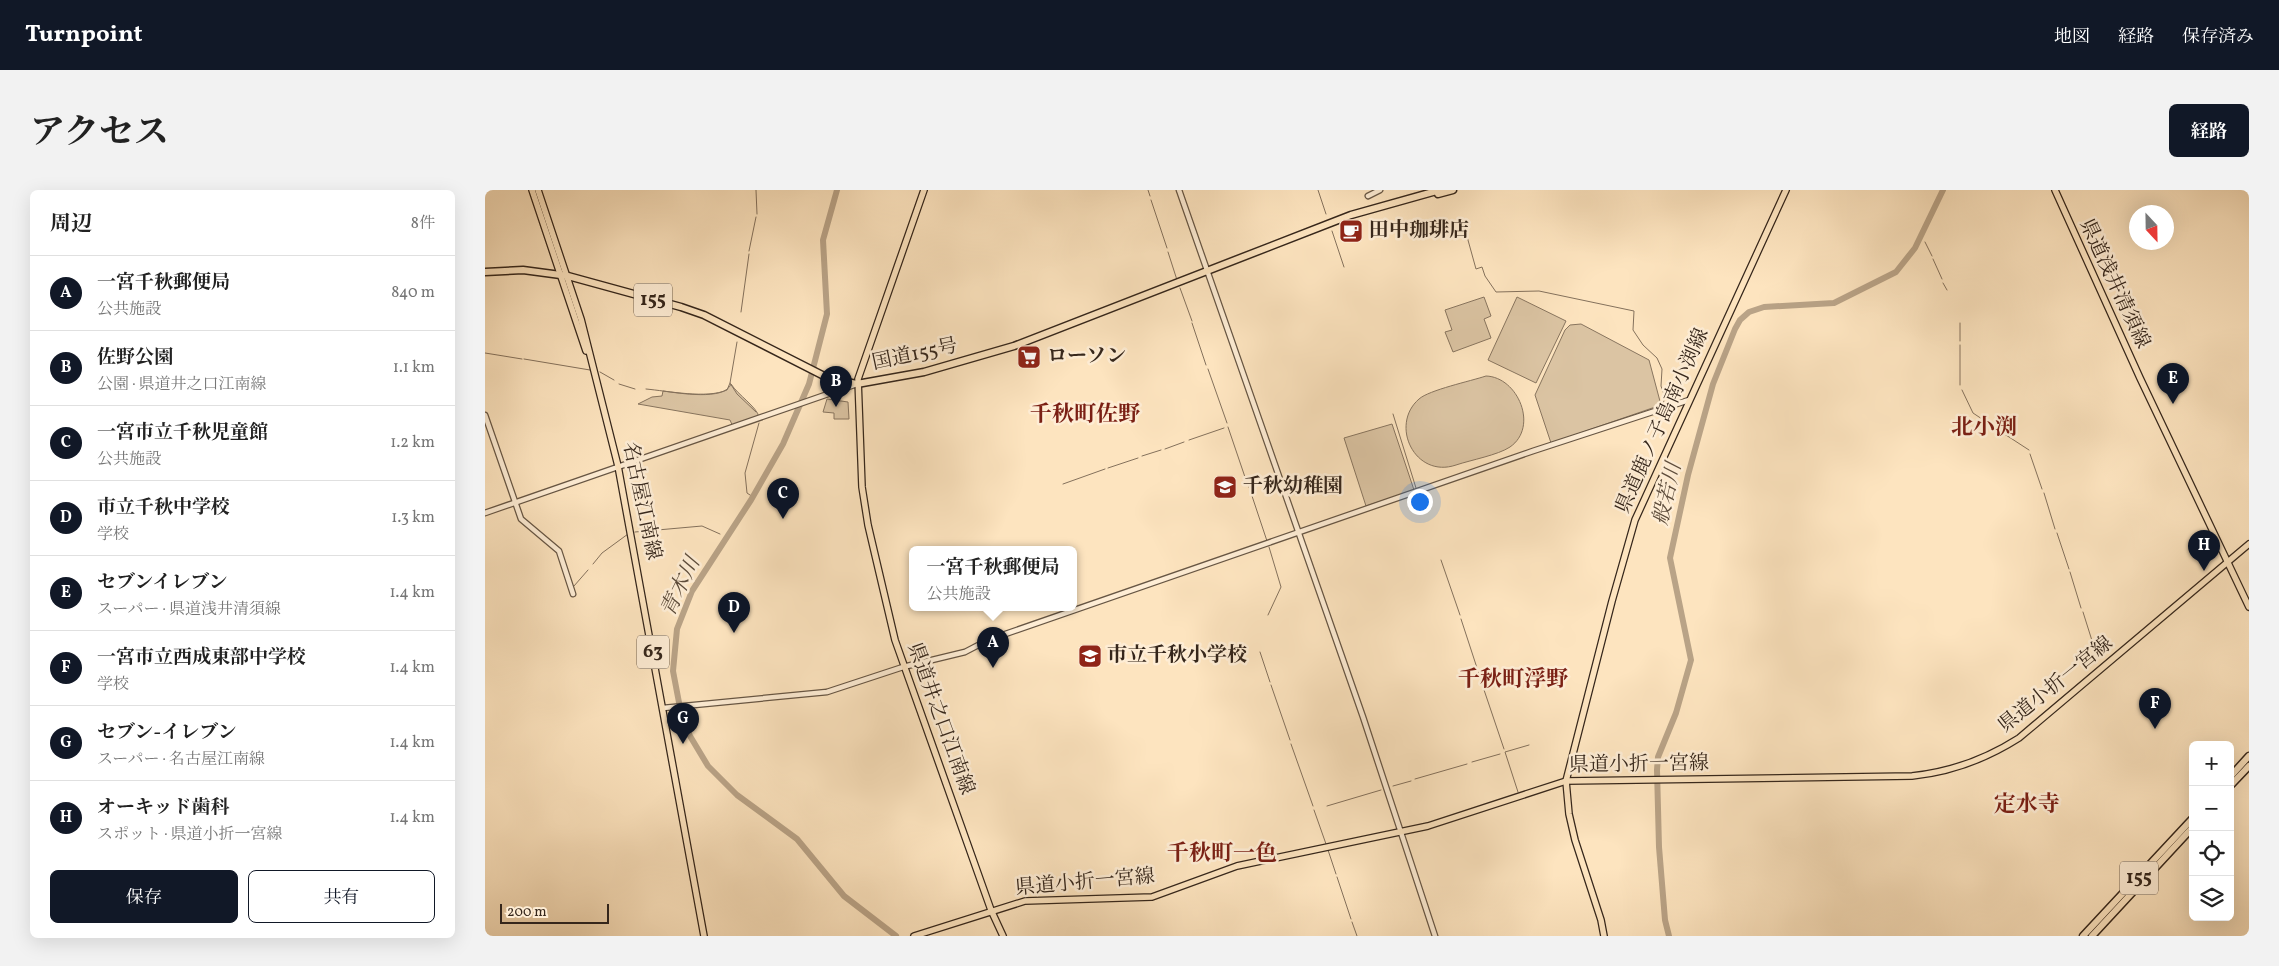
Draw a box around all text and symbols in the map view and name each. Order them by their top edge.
text: Turnpoint [25,18,143,52]
text: 地図 [2054,25,2090,50]
text: 経路 [2118,25,2154,50]
text: 保存済み [2182,25,2254,50]
button: 経路 [2169,104,2249,157]
text: アクセス [30,110,169,158]
north arrow [2129,205,2174,250]
text: 周辺 [50,210,92,239]
text: 8件 [411,213,435,235]
street label: 県道浅井清須線 [2072,215,2156,353]
place label: 田中珈琲店 [1369,217,1469,245]
cafe icon: 田中珈琲店 [1338,218,1364,244]
text: 一宮千秋郵便局 [97,270,230,296]
text: A [60,282,72,304]
text: 840 m [391,282,435,304]
road number: 155 [634,284,672,316]
text: 公共施設 [97,299,161,321]
street label: 県道鹿ノ子島南小渕線 [1610,324,1716,518]
street label: 国道155号 [870,332,960,378]
place label: ローソン [1047,343,1126,371]
supermarket icon: ローソン [1016,344,1042,370]
text: 佐野公園 [97,345,173,371]
text: B [61,357,71,379]
text: 1.1 km [393,357,435,379]
pin: E [2157,363,2189,404]
pin: B [820,366,852,407]
text: 公園 · 県道井之口江南線 [97,374,267,396]
district label: 千秋町佐野 [1030,400,1141,431]
district label: 北小渕 [1951,413,2017,444]
text: 一宮市立千秋児童館 [97,420,268,446]
text: C [61,432,71,454]
text: 1.2 km [390,432,435,454]
street label: 名古屋江南線 [615,439,667,563]
text: 公共施設 [97,449,161,471]
water label: 般若川 [1647,458,1690,528]
place label: 千秋幼稚園 [1243,473,1343,501]
school or university icon: 千秋幼稚園 [1212,474,1238,500]
pin: C [767,478,799,519]
your location [1407,489,1433,515]
text: 市立千秋中学校 [97,495,230,521]
text: D [60,507,72,529]
text: 1.3 km [391,507,435,529]
text: 学校 [97,524,129,546]
pin: H [2188,530,2220,571]
popup [909,546,1077,611]
water label: 青木川 [654,551,709,622]
text: 一宮千秋郵便局 [926,555,1060,581]
text: セブンイレブン [97,570,228,596]
text: E [61,582,71,604]
text: 1.4 km [389,582,435,604]
text: 公共施設 [926,584,991,606]
pin: D [718,592,750,633]
text: スーパー · 県道浅井清須線 [97,599,281,621]
pin: A [977,627,1009,668]
street label: 県道小折一宮線 [1993,630,2119,740]
road number: 63 [637,636,669,668]
street label: 県道井之口江南線 [899,639,981,799]
place label: 市立千秋小学校 [1107,642,1247,670]
school or university icon: 市立千秋小学校 [1077,643,1103,669]
text: 一宮市立西成東部中学校 [97,645,306,671]
text: F [61,657,71,679]
text: 1.4 km [389,657,435,679]
district label: 千秋町浮野 [1458,665,1569,696]
text: 学校 [97,674,129,696]
pin: F [2139,688,2171,729]
pin: G [667,703,699,744]
text: セブン-イレブン [97,720,236,746]
text: G [60,732,72,754]
text: 1.4 km [389,732,435,754]
map controls [2189,741,2234,921]
button: + [2189,741,2234,786]
text: スーパー · 名古屋江南線 [97,749,265,771]
street label: 県道小折一宮線 [1569,750,1709,780]
button: − [2189,786,2234,831]
district label: 定水寺 [1994,790,2060,821]
text: オーキッド歯科 [97,795,230,821]
text: H [60,807,72,829]
text: 1.4 km [389,807,435,829]
text: スポット · 県道小折一宮線 [97,824,283,846]
button: locate [2189,831,2234,876]
district label: 千秋町一色 [1167,839,1277,870]
road number: 155 [2120,861,2158,894]
street label: 県道小折一宮線 [1014,863,1156,903]
button: 保存 [50,870,238,923]
button: 共有 [248,870,435,923]
button: layers [2189,876,2234,921]
scale bar [500,901,609,924]
text: 200 m [507,903,547,922]

